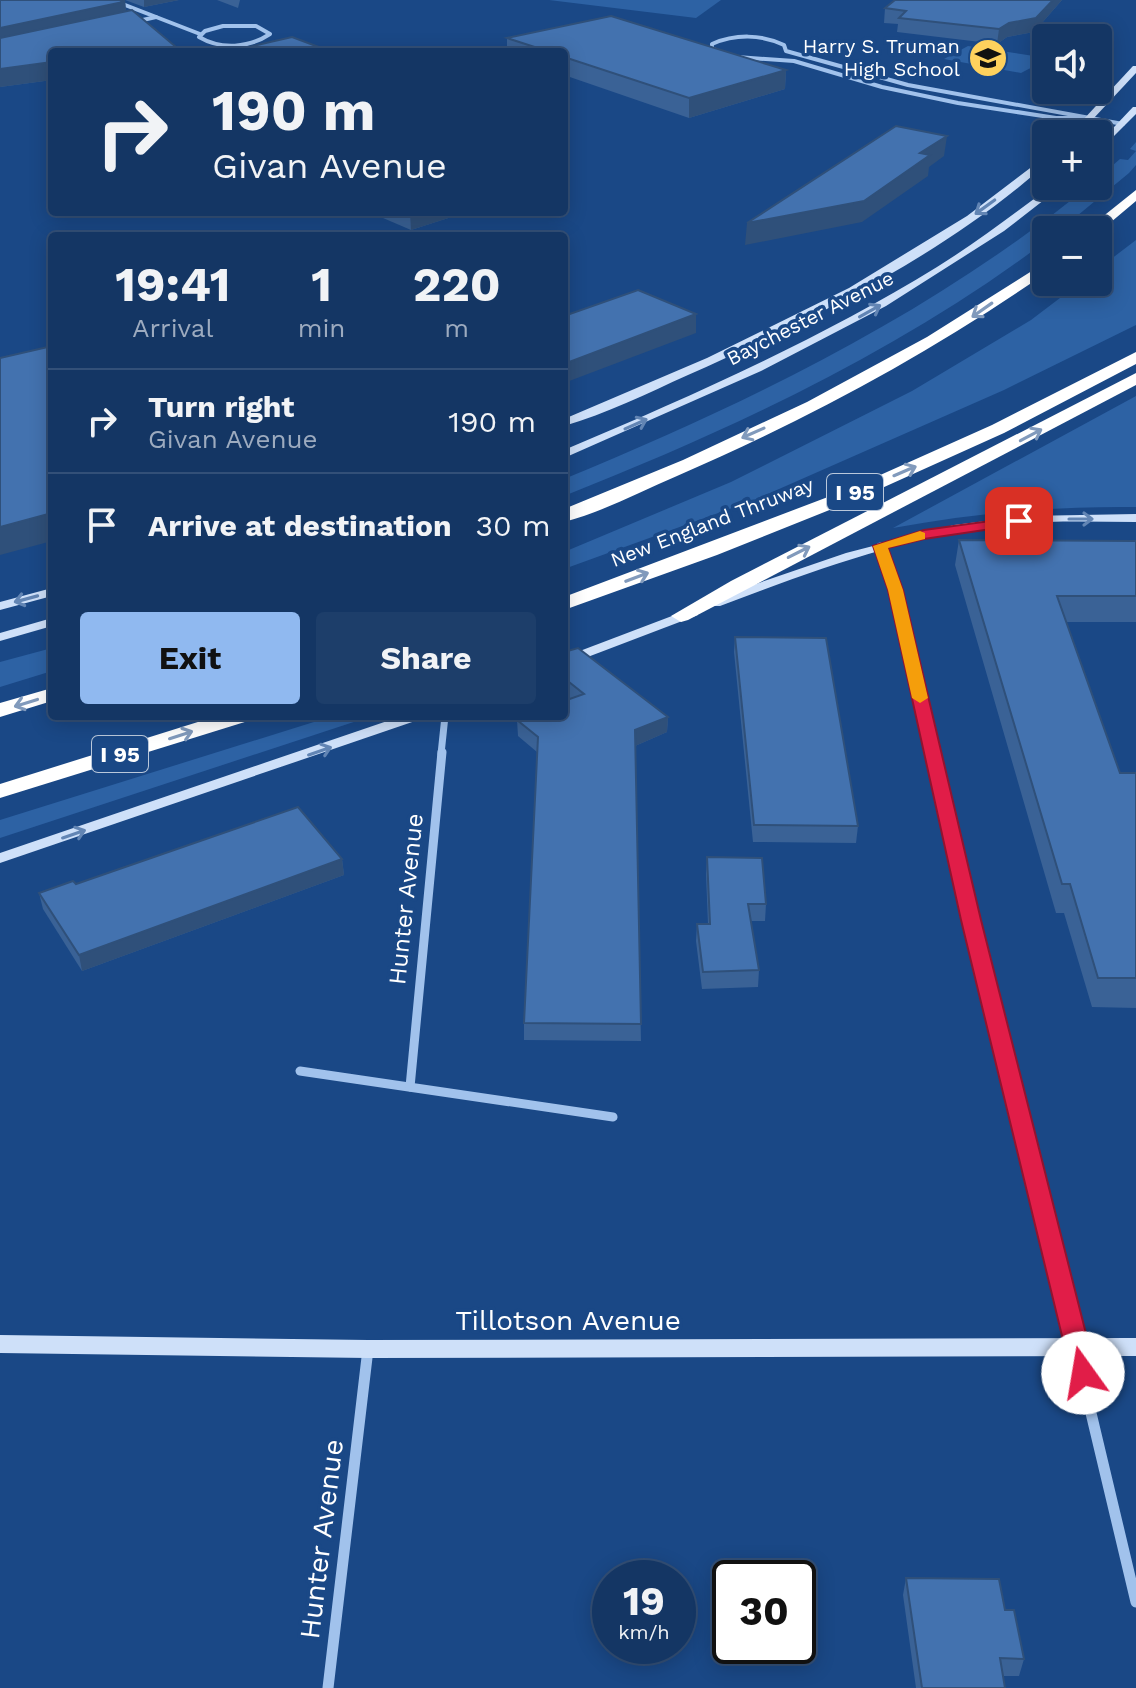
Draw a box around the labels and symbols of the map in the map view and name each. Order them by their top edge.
place label: Harry S. Truman High School [803,34,960,81]
school or university icon: Harry S. Truman High School [967,37,1009,79]
one-way arrow [974,199,996,215]
street label: Baychester Avenue [723,266,897,370]
one-way arrow [971,302,993,318]
one-way arrow [858,303,881,319]
one-way arrow [623,416,648,431]
one-way arrow [741,427,766,442]
one-way arrow [1019,427,1043,443]
one-way arrow [892,463,917,478]
street label: New England Thruway [607,472,818,572]
road number: I 95 [827,474,883,510]
pin [985,487,1053,555]
one-way arrow [1067,511,1094,527]
one-way arrow [787,544,811,559]
one-way arrow [624,569,649,583]
one-way arrow [13,592,39,607]
one-way arrow [14,696,39,711]
one-way arrow [169,726,194,741]
road number: I 95 [92,736,148,772]
one-way arrow [308,742,333,757]
street label: Hunter Avenue [383,812,429,986]
one-way arrow [61,825,86,840]
street label: Tillotson Avenue [455,1304,681,1337]
position arrow [1041,1331,1125,1415]
street label: Hunter Avenue [293,1437,350,1641]
speed limit sign: 30 [712,1560,816,1664]

